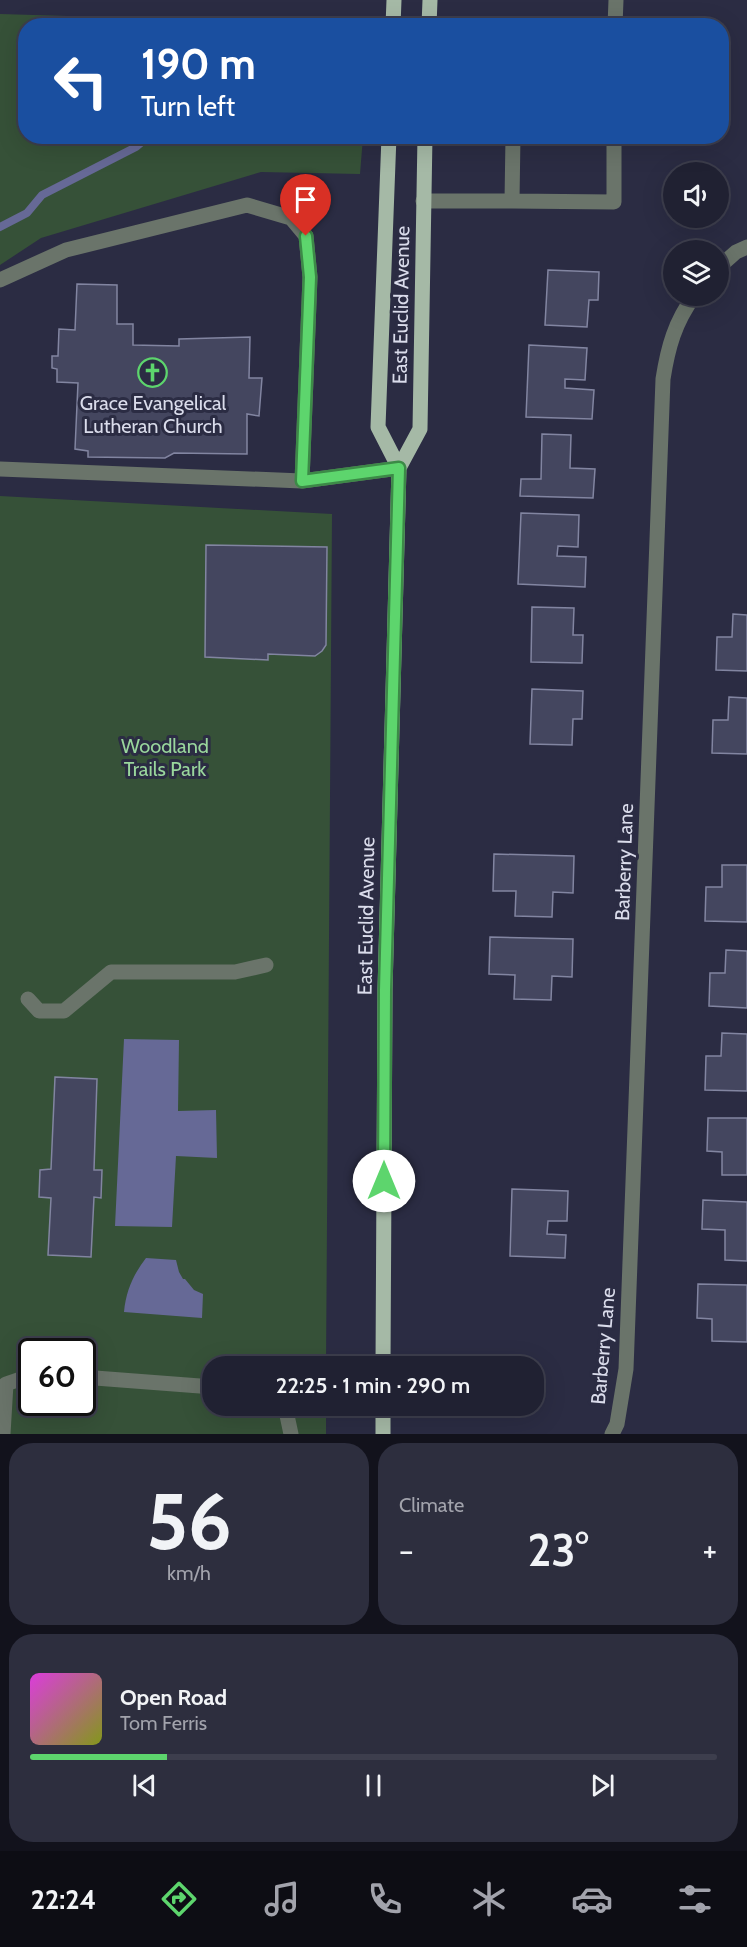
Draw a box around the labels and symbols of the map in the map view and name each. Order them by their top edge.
pin [280,174,331,236]
street label: East Euclid Avenue [388,226,414,384]
church icon: Grace Evangelical Lutheran Church [137,357,169,389]
place label: Grace Evangelical Lutheran Church [80,391,227,438]
park label: Woodland Trails Park [121,734,209,781]
street label: Barberry Lane [610,803,638,921]
street label: East Euclid Avenue [353,837,379,995]
position arrow [352,1149,416,1213]
street label: Barberry Lane [586,1286,620,1406]
speed limit sign: 60 [18,1338,96,1416]

